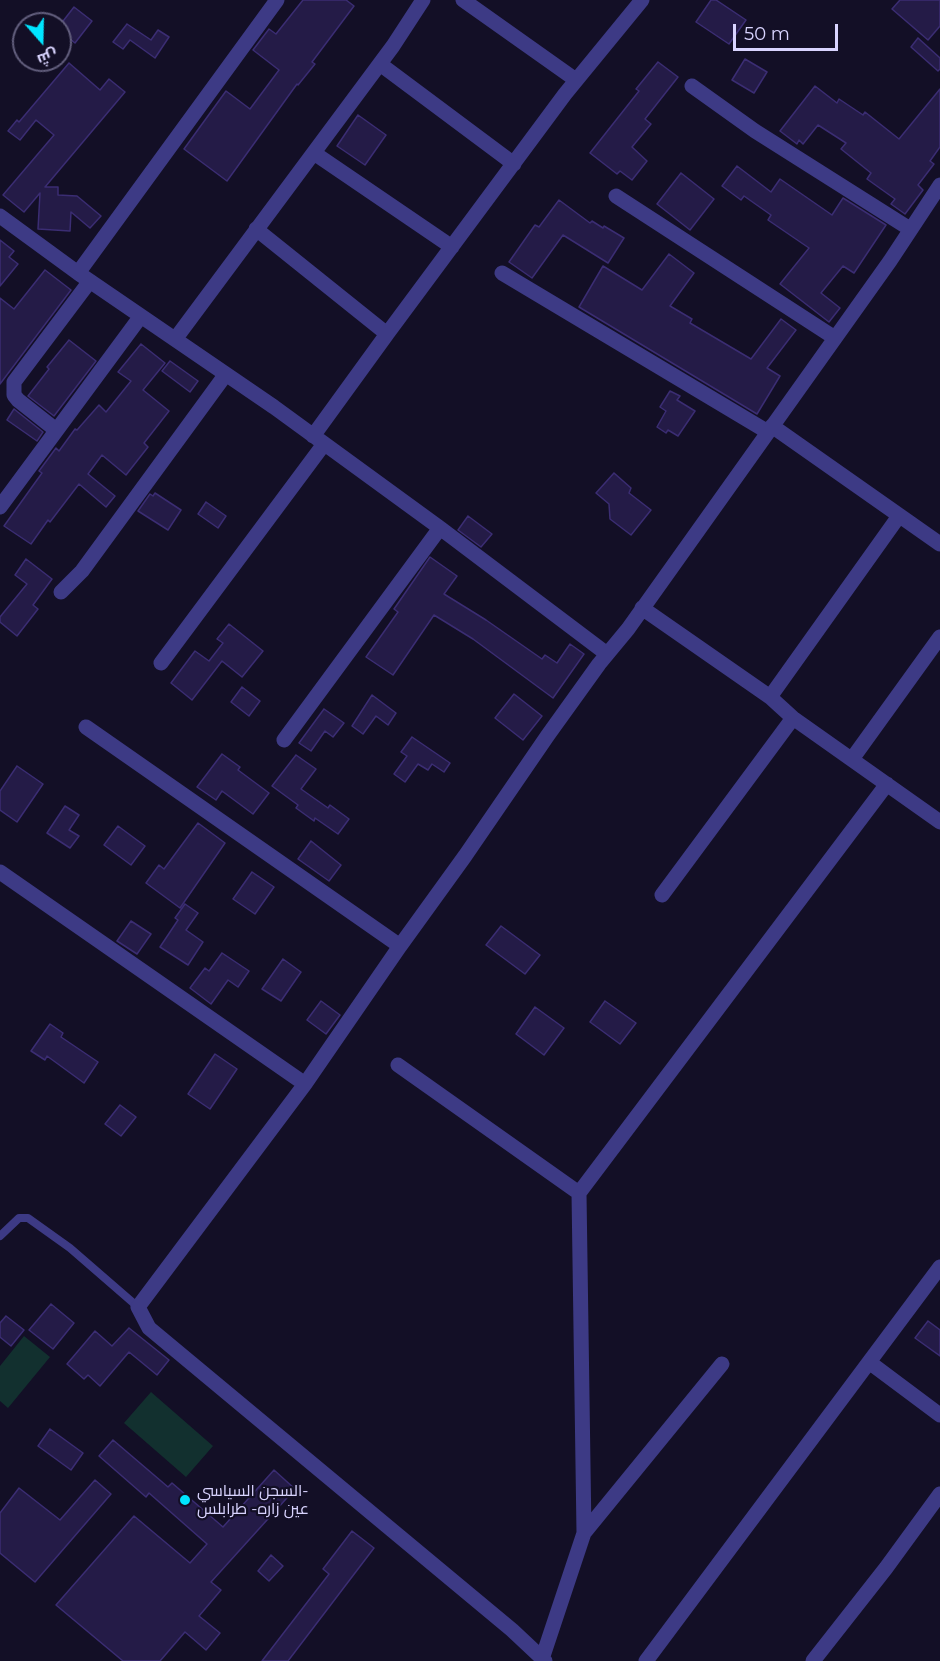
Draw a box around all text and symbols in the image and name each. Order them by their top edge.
north arrow [12,12,72,72]
scale bar [736,12,841,50]
text: 50 m [744,23,790,45]
text: ش [35,45,61,70]
place label: السجن السياسي- عين زاره- طرابلس [197,1481,309,1519]
marker: السجن السياسي- عين زاره- طرابلس [178,1493,192,1507]

